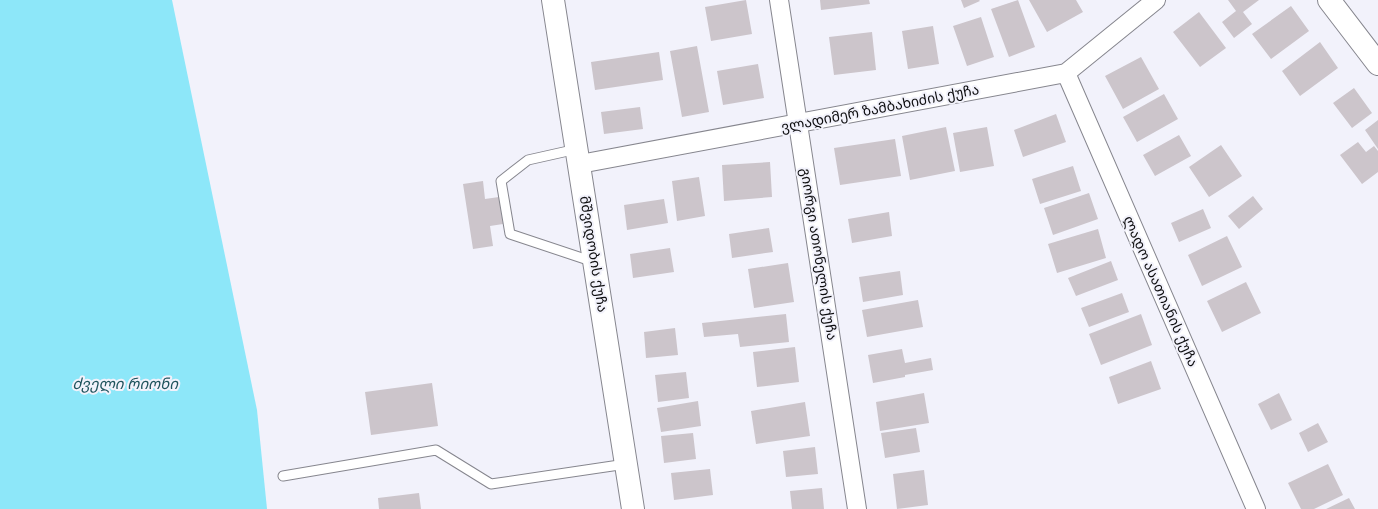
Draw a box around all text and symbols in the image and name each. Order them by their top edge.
street label: ვლადიმერ ზამბახიძის ქუჩა [779,79,981,136]
street label: გიორგი ათონელის ქუჩა [796,166,842,341]
street label: მშვიდობის ქუჩა [576,194,613,313]
street label: ლადო ასათიანის ქუჩა [1120,212,1203,369]
water label: ძველი რიონი [72,373,179,393]

